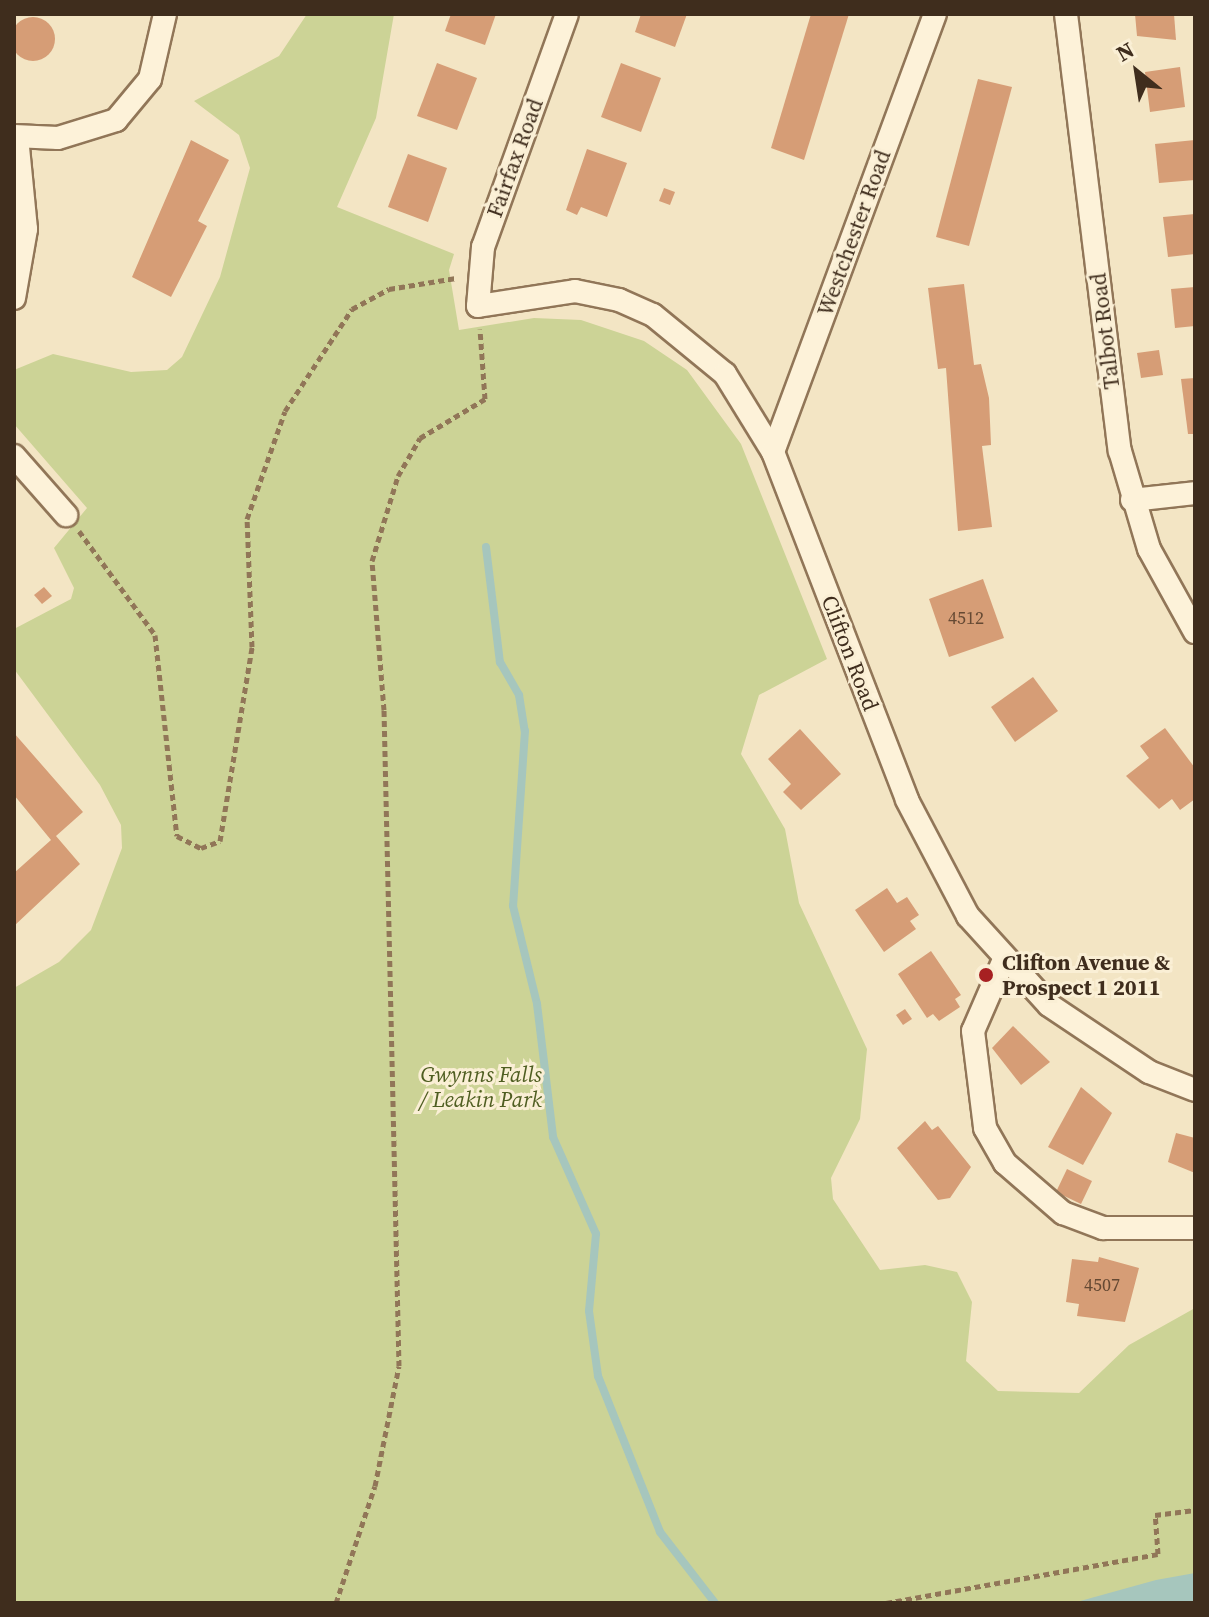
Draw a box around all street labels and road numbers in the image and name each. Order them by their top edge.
street label: Fairfax Road [481,95,549,221]
street label: Westchester Road [812,146,896,320]
street label: Talbot Road [1085,271,1125,391]
street label: Clifton Road [816,592,884,714]

